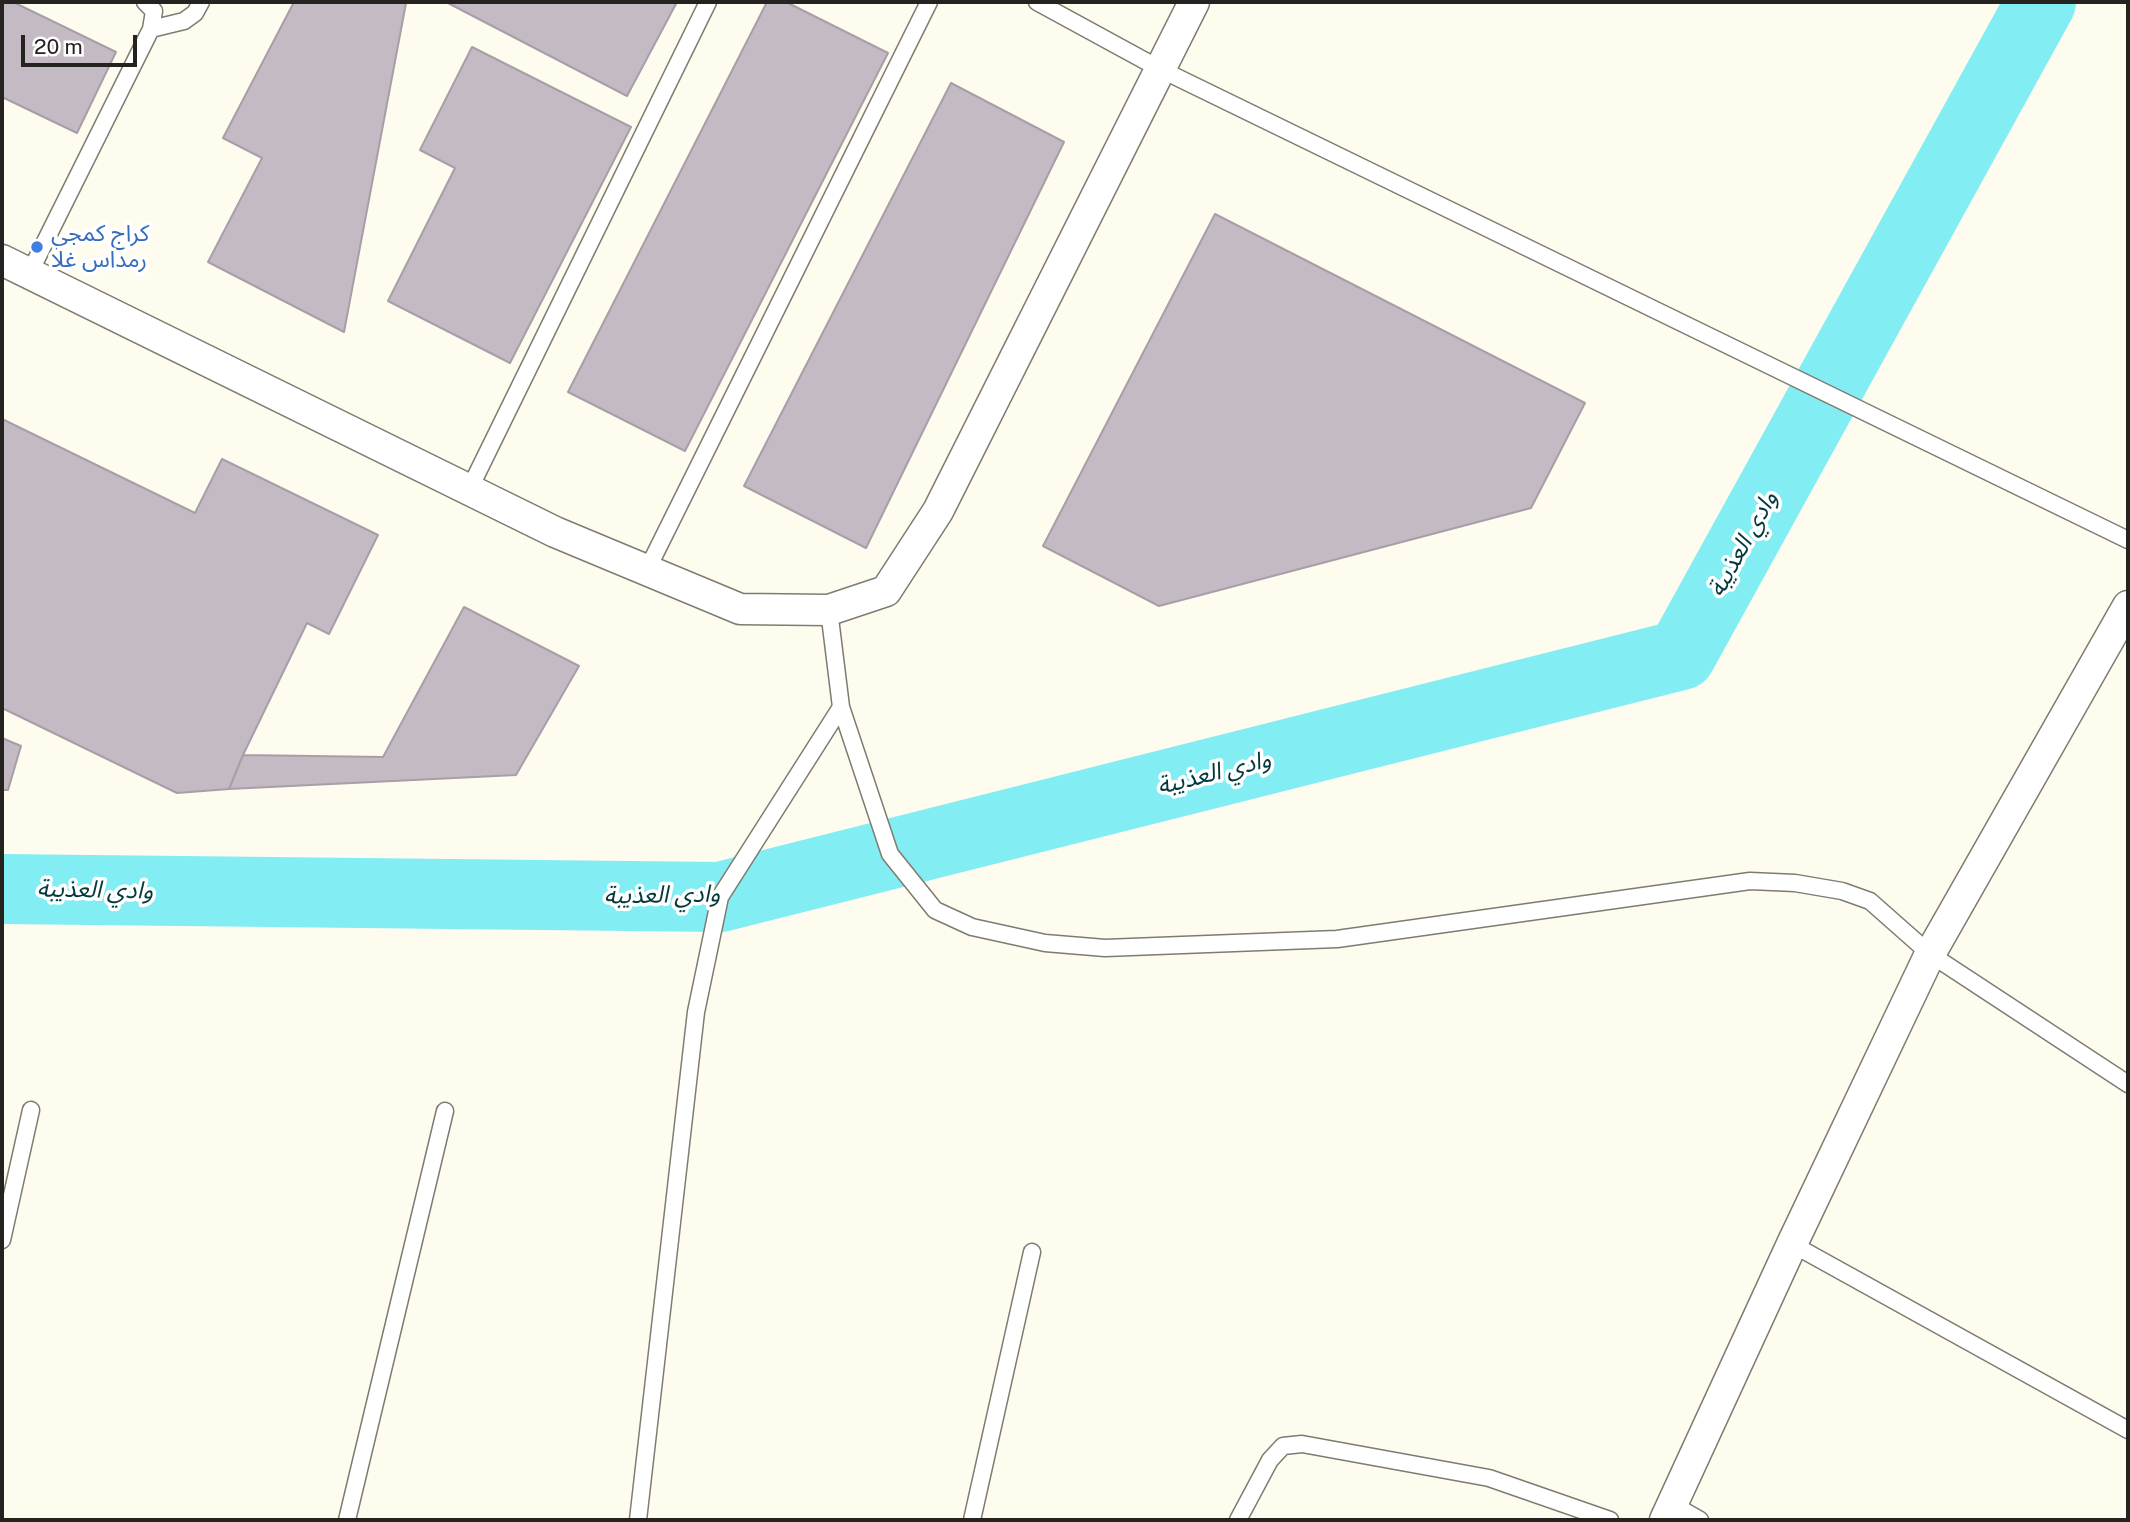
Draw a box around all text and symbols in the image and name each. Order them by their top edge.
scale bar [24,21,140,65]
text: 20 m [34,34,83,59]
place label: كراج كمجي رمداس غلا [51,220,149,274]
marker: كراج كمجي رمداس غلا [29,239,45,255]
water label: وادي العذيبة [1702,486,1784,602]
water label: وادي العذيبة [1154,745,1274,801]
water label: وادي العذيبة [37,875,153,905]
water label: وادي العذيبة [604,880,720,910]

